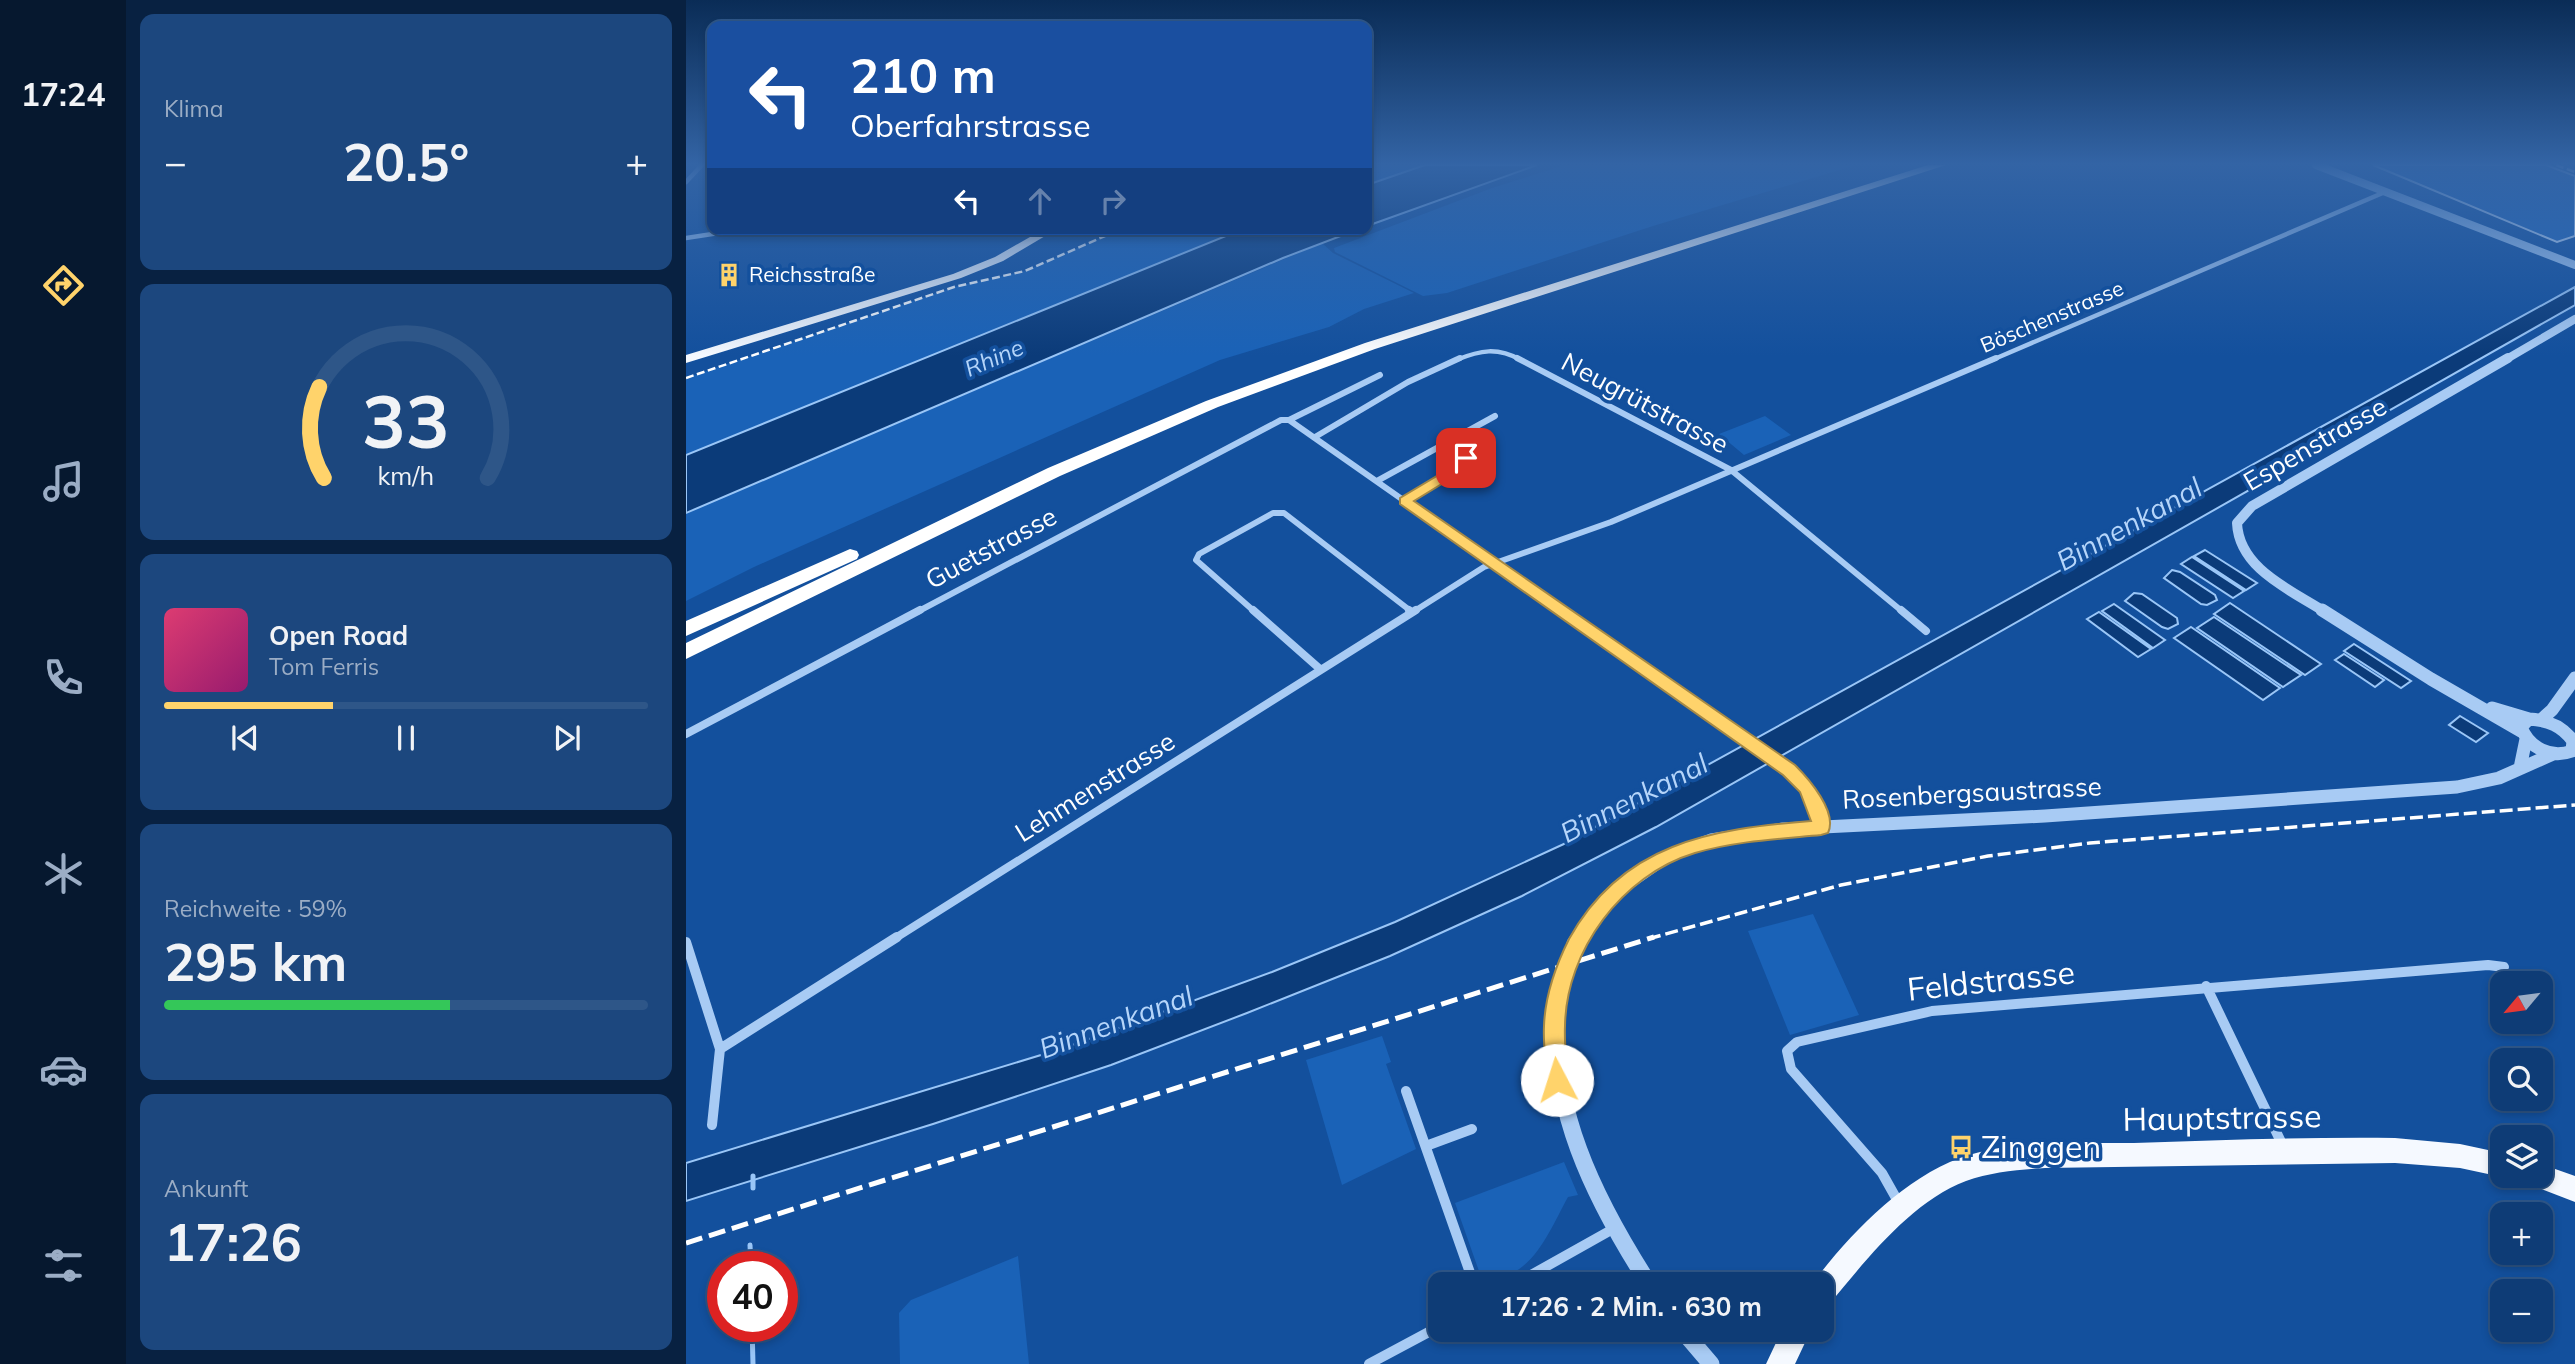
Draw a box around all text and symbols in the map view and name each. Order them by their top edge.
text: 210 m [850,44,996,105]
icon: left [735,49,826,140]
text: 17:24 [21,74,105,114]
text: Klima [164,94,224,123]
text: Oberfahrstrasse [850,105,1091,145]
text: 20.5° [343,129,469,194]
text: − [164,138,187,186]
text: + [625,138,648,186]
icon: left [948,182,986,220]
icon: ahead [1021,182,1059,220]
icon: right [1094,182,1132,220]
icon: directions [39,261,88,310]
building icon: Reichsstraße [715,261,743,289]
place label: Reichsstraße [749,261,875,287]
street label: Böschenstrasse [1976,274,2127,358]
water label: Rhine [960,332,1027,383]
street label: Neugrütstrasse [1556,345,1734,460]
text: 33 [362,375,450,466]
street label: Espenstrasse [2237,389,2392,498]
pin [1436,428,1496,488]
icon: arrive [1447,439,1485,477]
icon: music [39,457,88,506]
text: km/h [378,460,434,491]
water label: Binnenkanal [2050,469,2208,578]
street label: Guetstrasse [919,499,1062,596]
text: Open Road [269,619,408,652]
text: Tom Ferris [269,652,379,681]
icon: phone [39,653,88,702]
icon: previous [226,719,264,757]
icon: pause [387,719,425,757]
icon: next [548,719,586,757]
street label: Lehmenstrasse [1009,724,1181,849]
water label: Binnenkanal [1554,745,1714,850]
street label: Rosenbergsaustrasse [1841,769,2103,816]
icon: climate [39,849,88,898]
text: Reichweite · 59% [164,894,347,923]
text: 295 km [164,929,347,994]
street label: Feldstrasse [1905,951,2077,1009]
north arrow [2490,971,2553,1034]
map controls [2490,971,2553,1342]
water label: Binnenkanal [1034,977,1198,1066]
position arrow [1520,1043,1594,1117]
icon: car [39,1045,88,1094]
button: search [2490,1048,2553,1111]
street label: Hauptstrasse [2122,1095,2322,1139]
button: layers [2490,1125,2553,1188]
place label: Zinggen [1981,1126,2101,1166]
bus stop icon: Zinggen [1947,1133,1975,1161]
text: Ankunft [164,1174,248,1203]
button: + [2490,1202,2553,1265]
text: 17:26 [164,1209,302,1274]
icon: filters [39,1241,88,1290]
speed limit sign: 40 [707,1251,798,1342]
button: − [2490,1279,2553,1342]
text: 17:26 · 2 Min. · 630 m [1500,1290,1762,1323]

